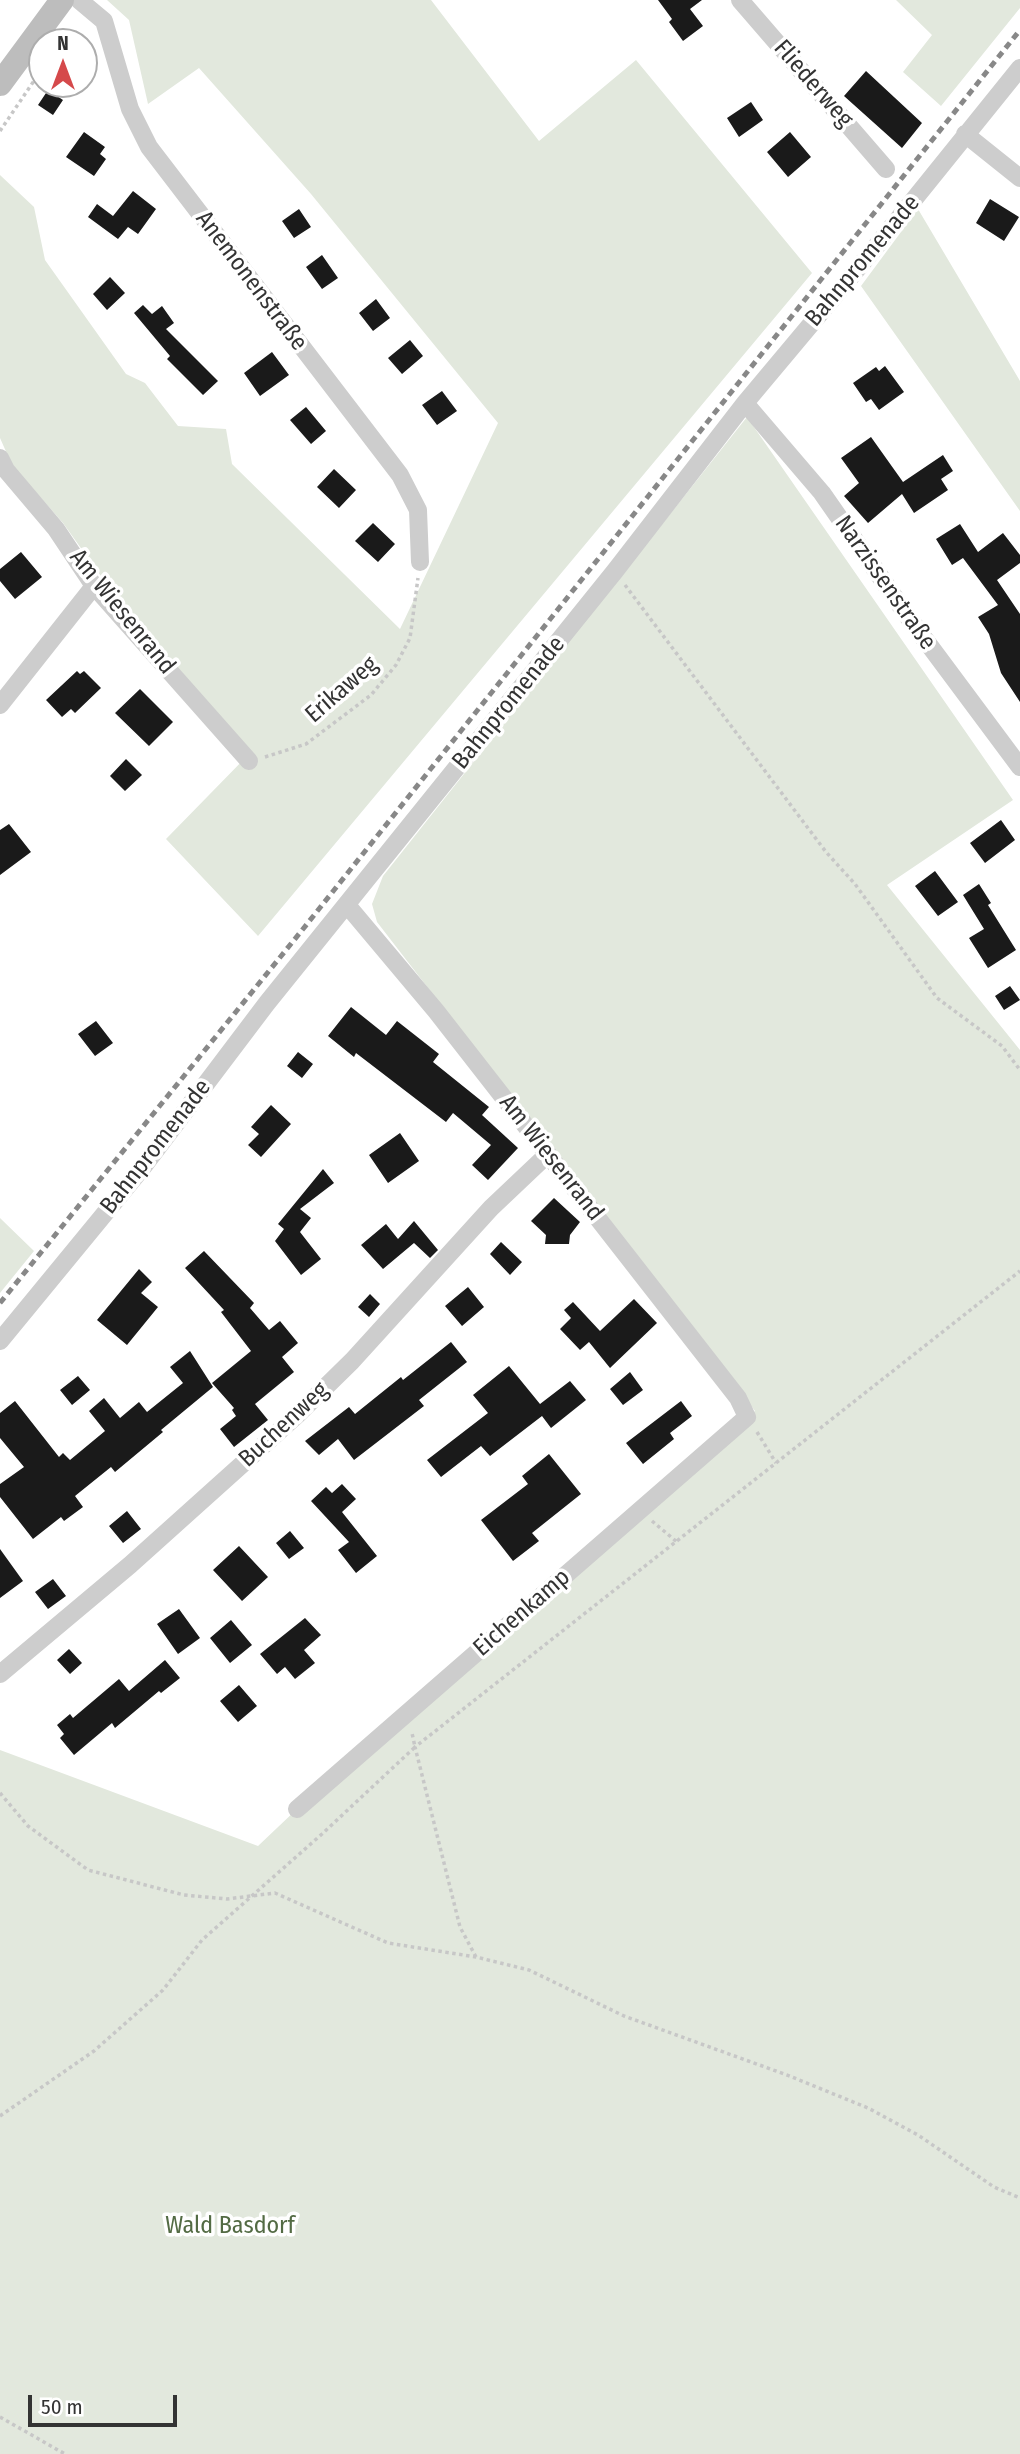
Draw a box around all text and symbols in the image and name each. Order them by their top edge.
north arrow [28,28,98,98]
text: N [57,32,69,55]
street label: Fliederweg [767,34,859,134]
street label: Bahnpromenade [800,189,926,333]
street label: Anemonenstraße [189,205,313,357]
street label: Narzissenstraße [828,510,942,656]
street label: Am Wiesenrand [63,544,181,680]
street label: Bahnpromenade [447,631,571,775]
street label: Erikaweg [300,651,384,729]
street label: Bahnpromenade [95,1074,217,1220]
street label: Am Wiesenrand [493,1089,609,1227]
street label: Buchenweg [233,1376,335,1474]
street label: Eichenkamp [468,1563,576,1663]
park label: Wald Basdorf [165,2212,295,2240]
scale bar [32,2380,180,2424]
text: 50 m [41,2394,83,2420]

